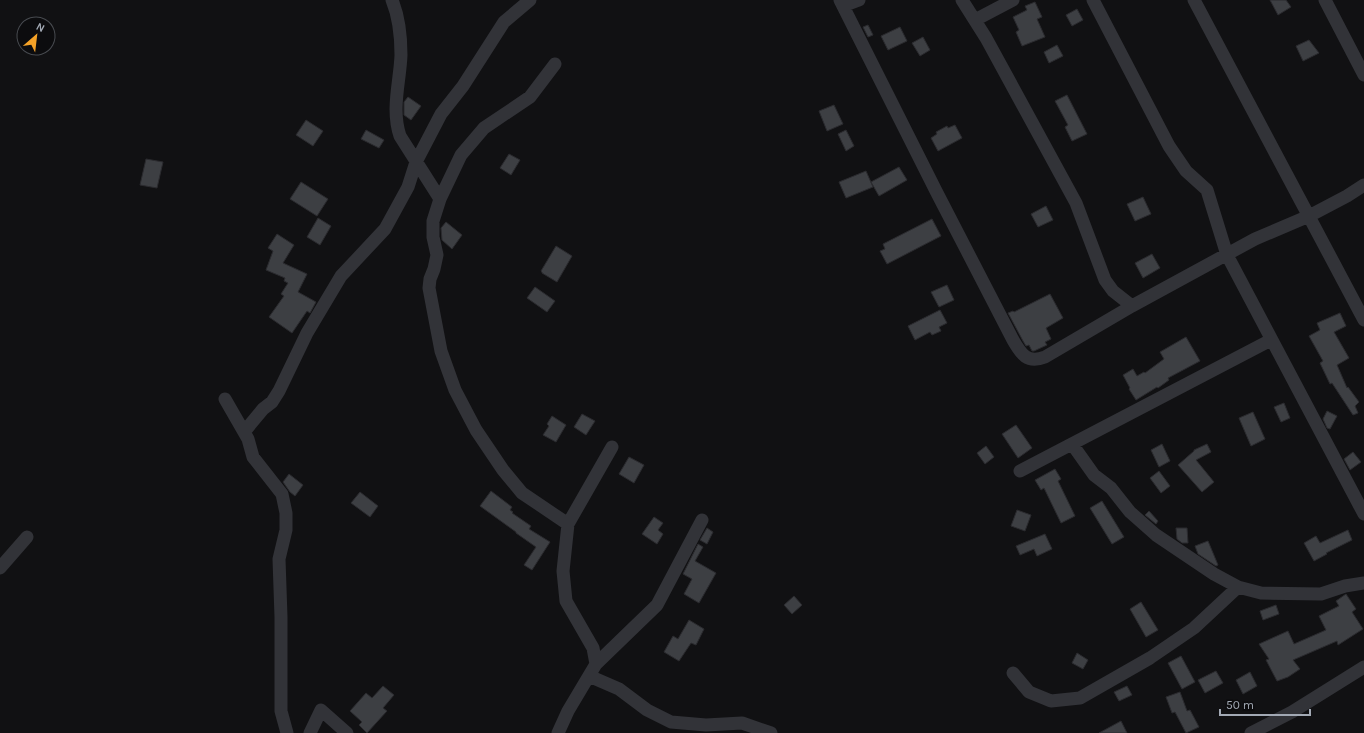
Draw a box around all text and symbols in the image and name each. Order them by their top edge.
north arrow [16,16,56,56]
text: N [34,20,47,35]
scale bar [1220,691,1310,717]
text: 50 m [1226,698,1254,712]

